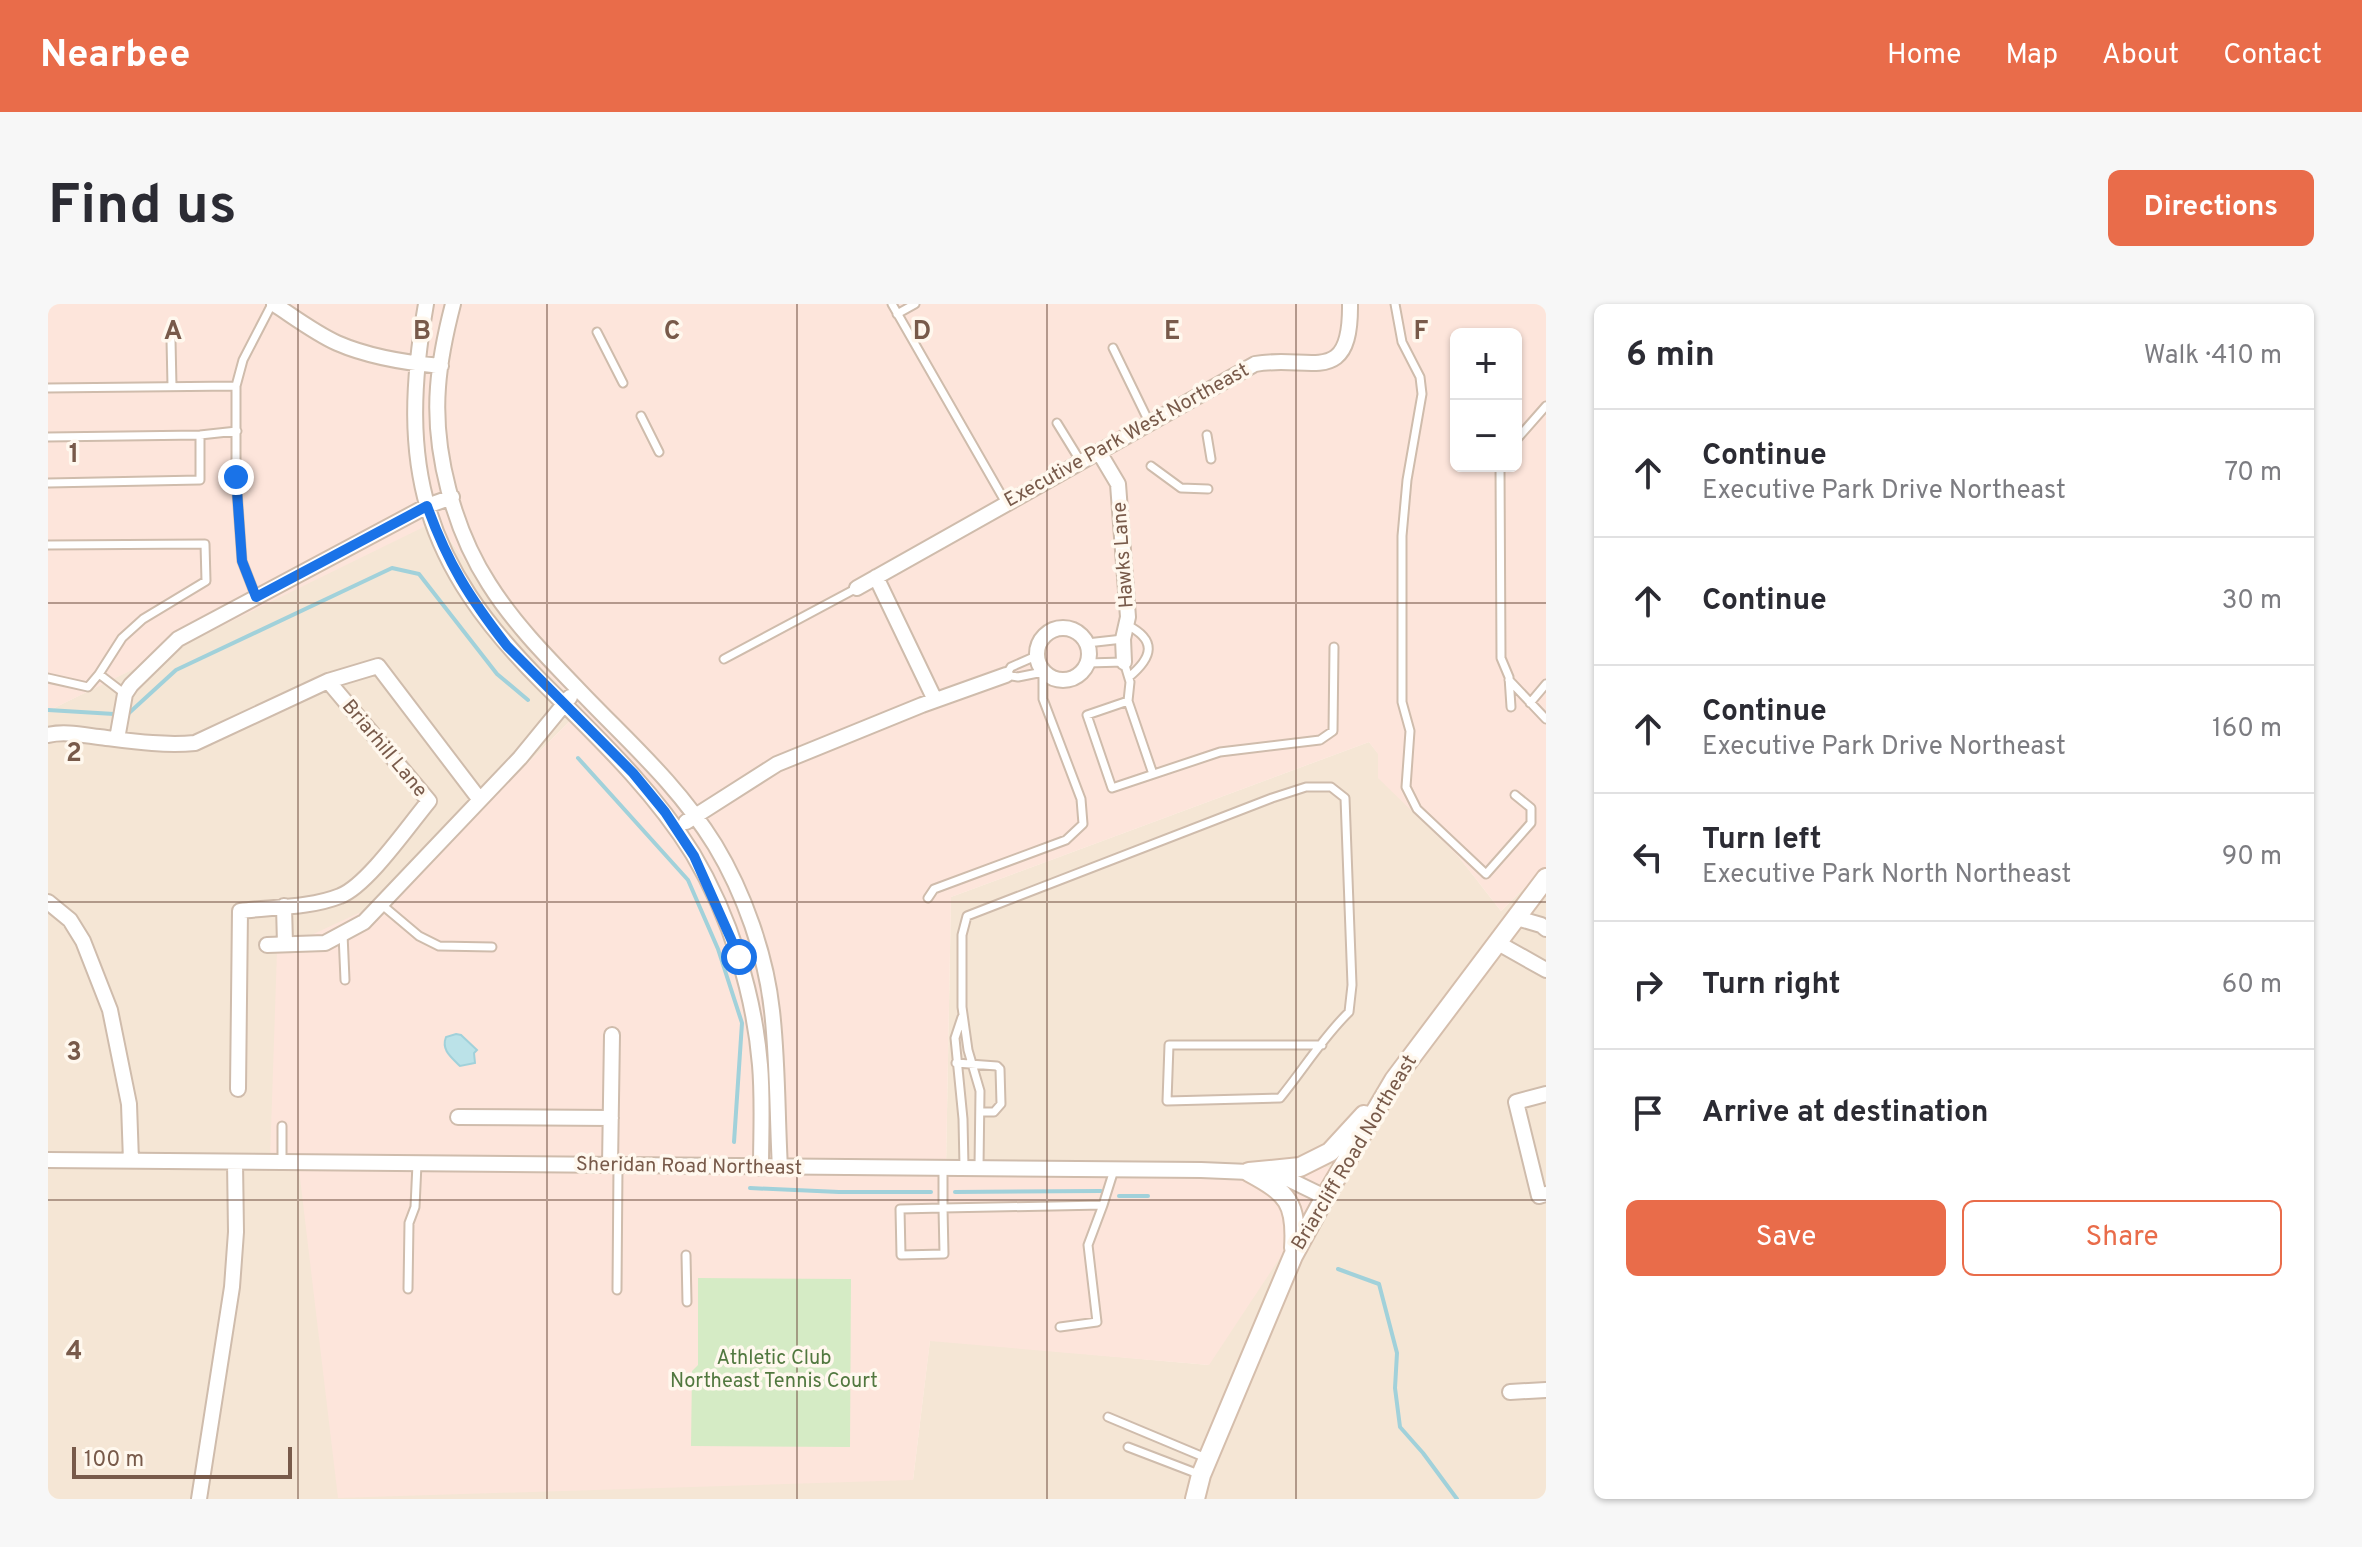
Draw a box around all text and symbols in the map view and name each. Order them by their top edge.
text: Nearbee [40,32,190,81]
text: Home [1887,38,1961,74]
text: Map [2005,38,2058,74]
text: About [2102,38,2179,74]
text: Contact [2223,38,2322,74]
button: Directions [2108,170,2314,246]
text: Find us [48,173,237,243]
text: A [164,316,182,349]
text: B [413,316,431,349]
text: C [664,316,680,349]
text: D [913,316,931,349]
text: E [1164,316,1180,349]
text: F [1414,316,1429,349]
map controls [1450,328,1522,472]
button: + [1450,328,1522,400]
text: 6 min [1626,335,1715,378]
text: Walk · 410 m [2144,340,2282,373]
street label: Executive Park West Northeast [1000,358,1254,514]
button: − [1450,400,1522,472]
text: Continue [1702,438,1827,475]
text: 1 [69,439,79,472]
icon: ahead [1626,451,1670,495]
text: 70 m [2224,457,2282,490]
route end [218,459,254,495]
text: Executive Park Drive Northeast [1702,475,2066,508]
street label: Hawks Lane [1107,501,1141,609]
icon: ahead [1626,579,1670,623]
text: Continue [1702,583,1827,620]
text: 30 m [2222,585,2282,618]
text: Continue [1702,694,1827,731]
street label: Briarhill Lane [335,695,433,803]
icon: ahead [1626,707,1670,751]
text: 160 m [2212,713,2282,746]
text: Executive Park Drive Northeast [1702,731,2066,764]
text: 2 [66,738,82,771]
text: Turn left [1702,822,1822,859]
icon: left [1626,835,1670,879]
text: 90 m [2222,841,2282,874]
text: Executive Park North Northeast [1702,859,2071,892]
route start [721,939,757,975]
icon: right [1626,963,1670,1007]
text: Turn right [1702,967,1840,1004]
text: 60 m [2222,969,2282,1002]
text: 3 [66,1037,82,1070]
street label: Briarcliff Road Northeast [1286,1051,1424,1255]
icon: arrive [1626,1091,1670,1135]
text: Arrive at destination [1702,1095,1988,1132]
street label: Sheridan Road Northeast [576,1152,802,1182]
button: Save [1626,1200,1946,1276]
button: Share [1962,1200,2282,1276]
text: 4 [66,1336,82,1369]
park label: Athletic Club Northeast Tennis Court [670,1346,878,1395]
scale bar [72,1443,292,1479]
text: 100 m [84,1447,144,1474]

